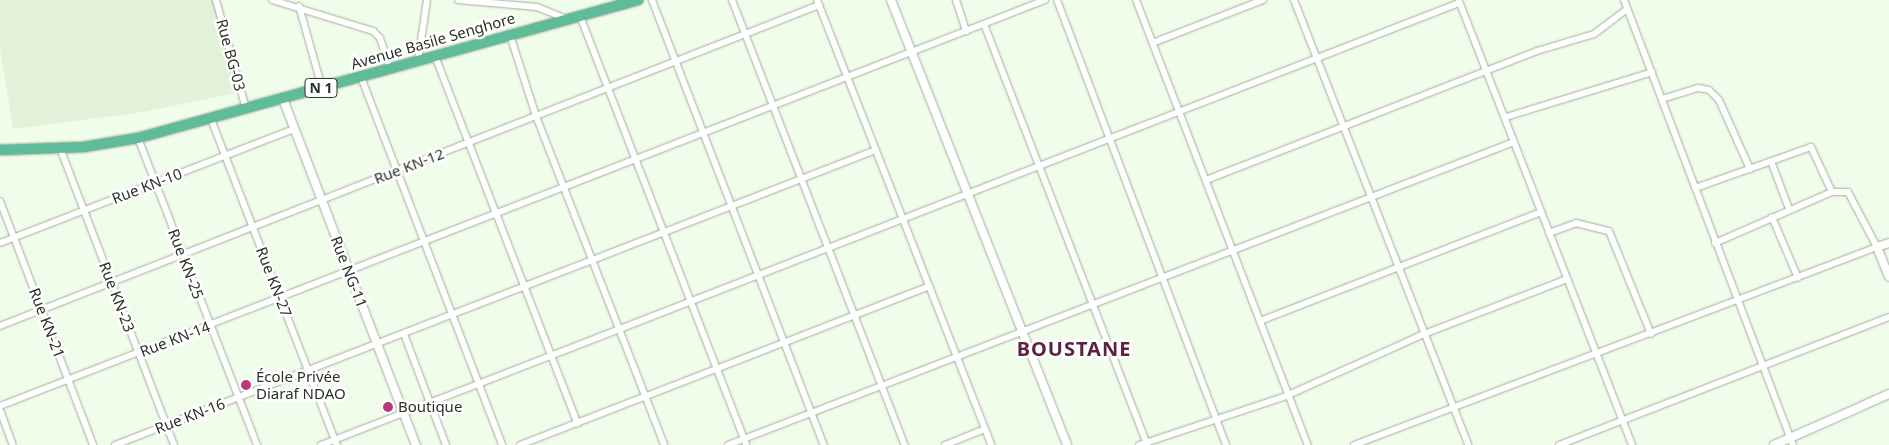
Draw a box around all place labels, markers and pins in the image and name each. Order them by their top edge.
place label: École Privée Diaraf NDAO [256,367,346,402]
marker: École Privée Diaraf NDAO [240,379,252,391]
place label: Boutique [398,398,462,416]
marker: Boutique [382,401,394,413]

